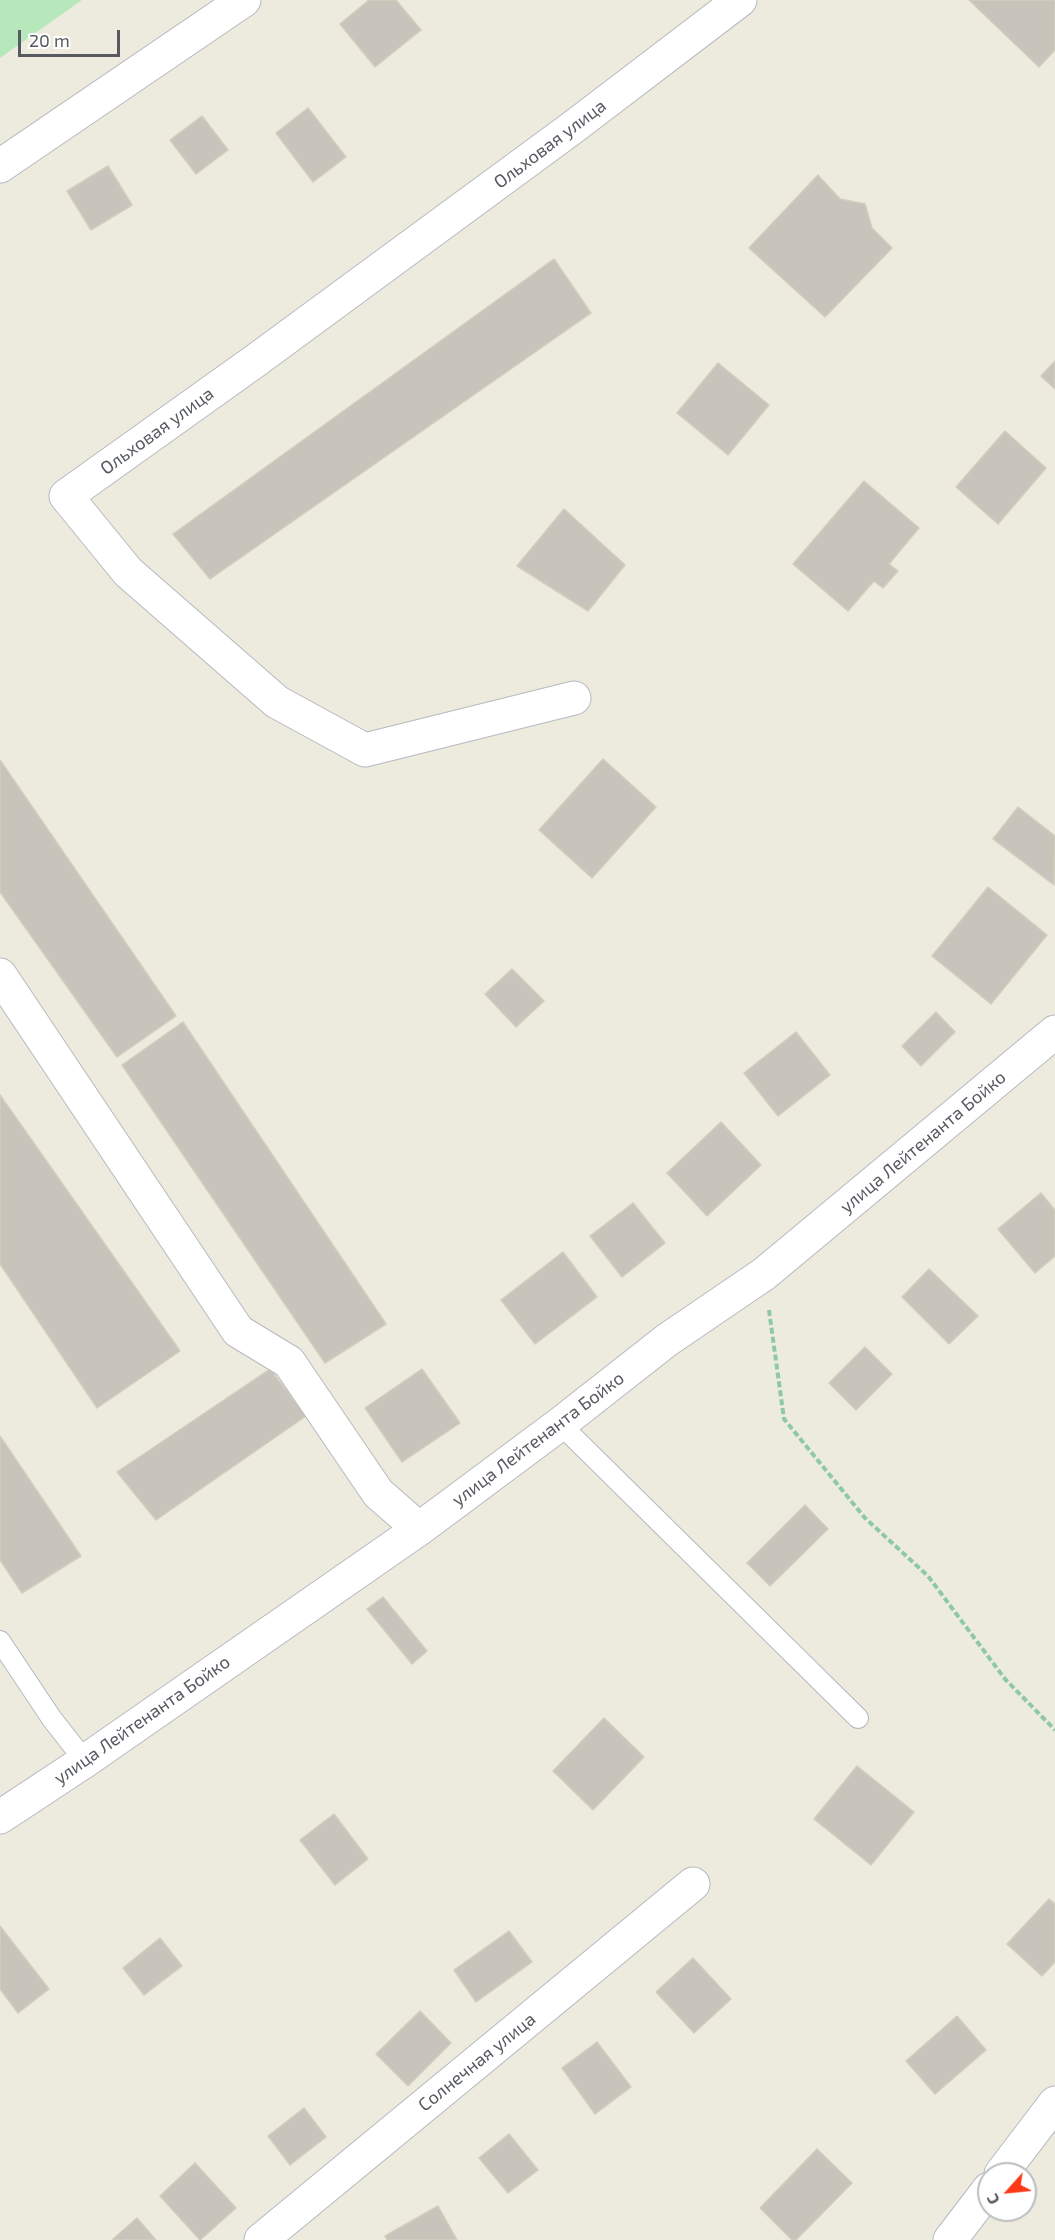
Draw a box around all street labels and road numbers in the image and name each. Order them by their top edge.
street label: Ольховая улица [490,95,610,193]
street label: Ольховая улица [96,383,218,479]
street label: улица Лейтенанта Бойко [836,1066,1010,1218]
street label: улица Лейтенанта Бойко [448,1367,628,1511]
street label: улица Лейтенанта Бойко [50,1651,234,1789]
street label: Солнечная улица [414,2008,540,2116]

